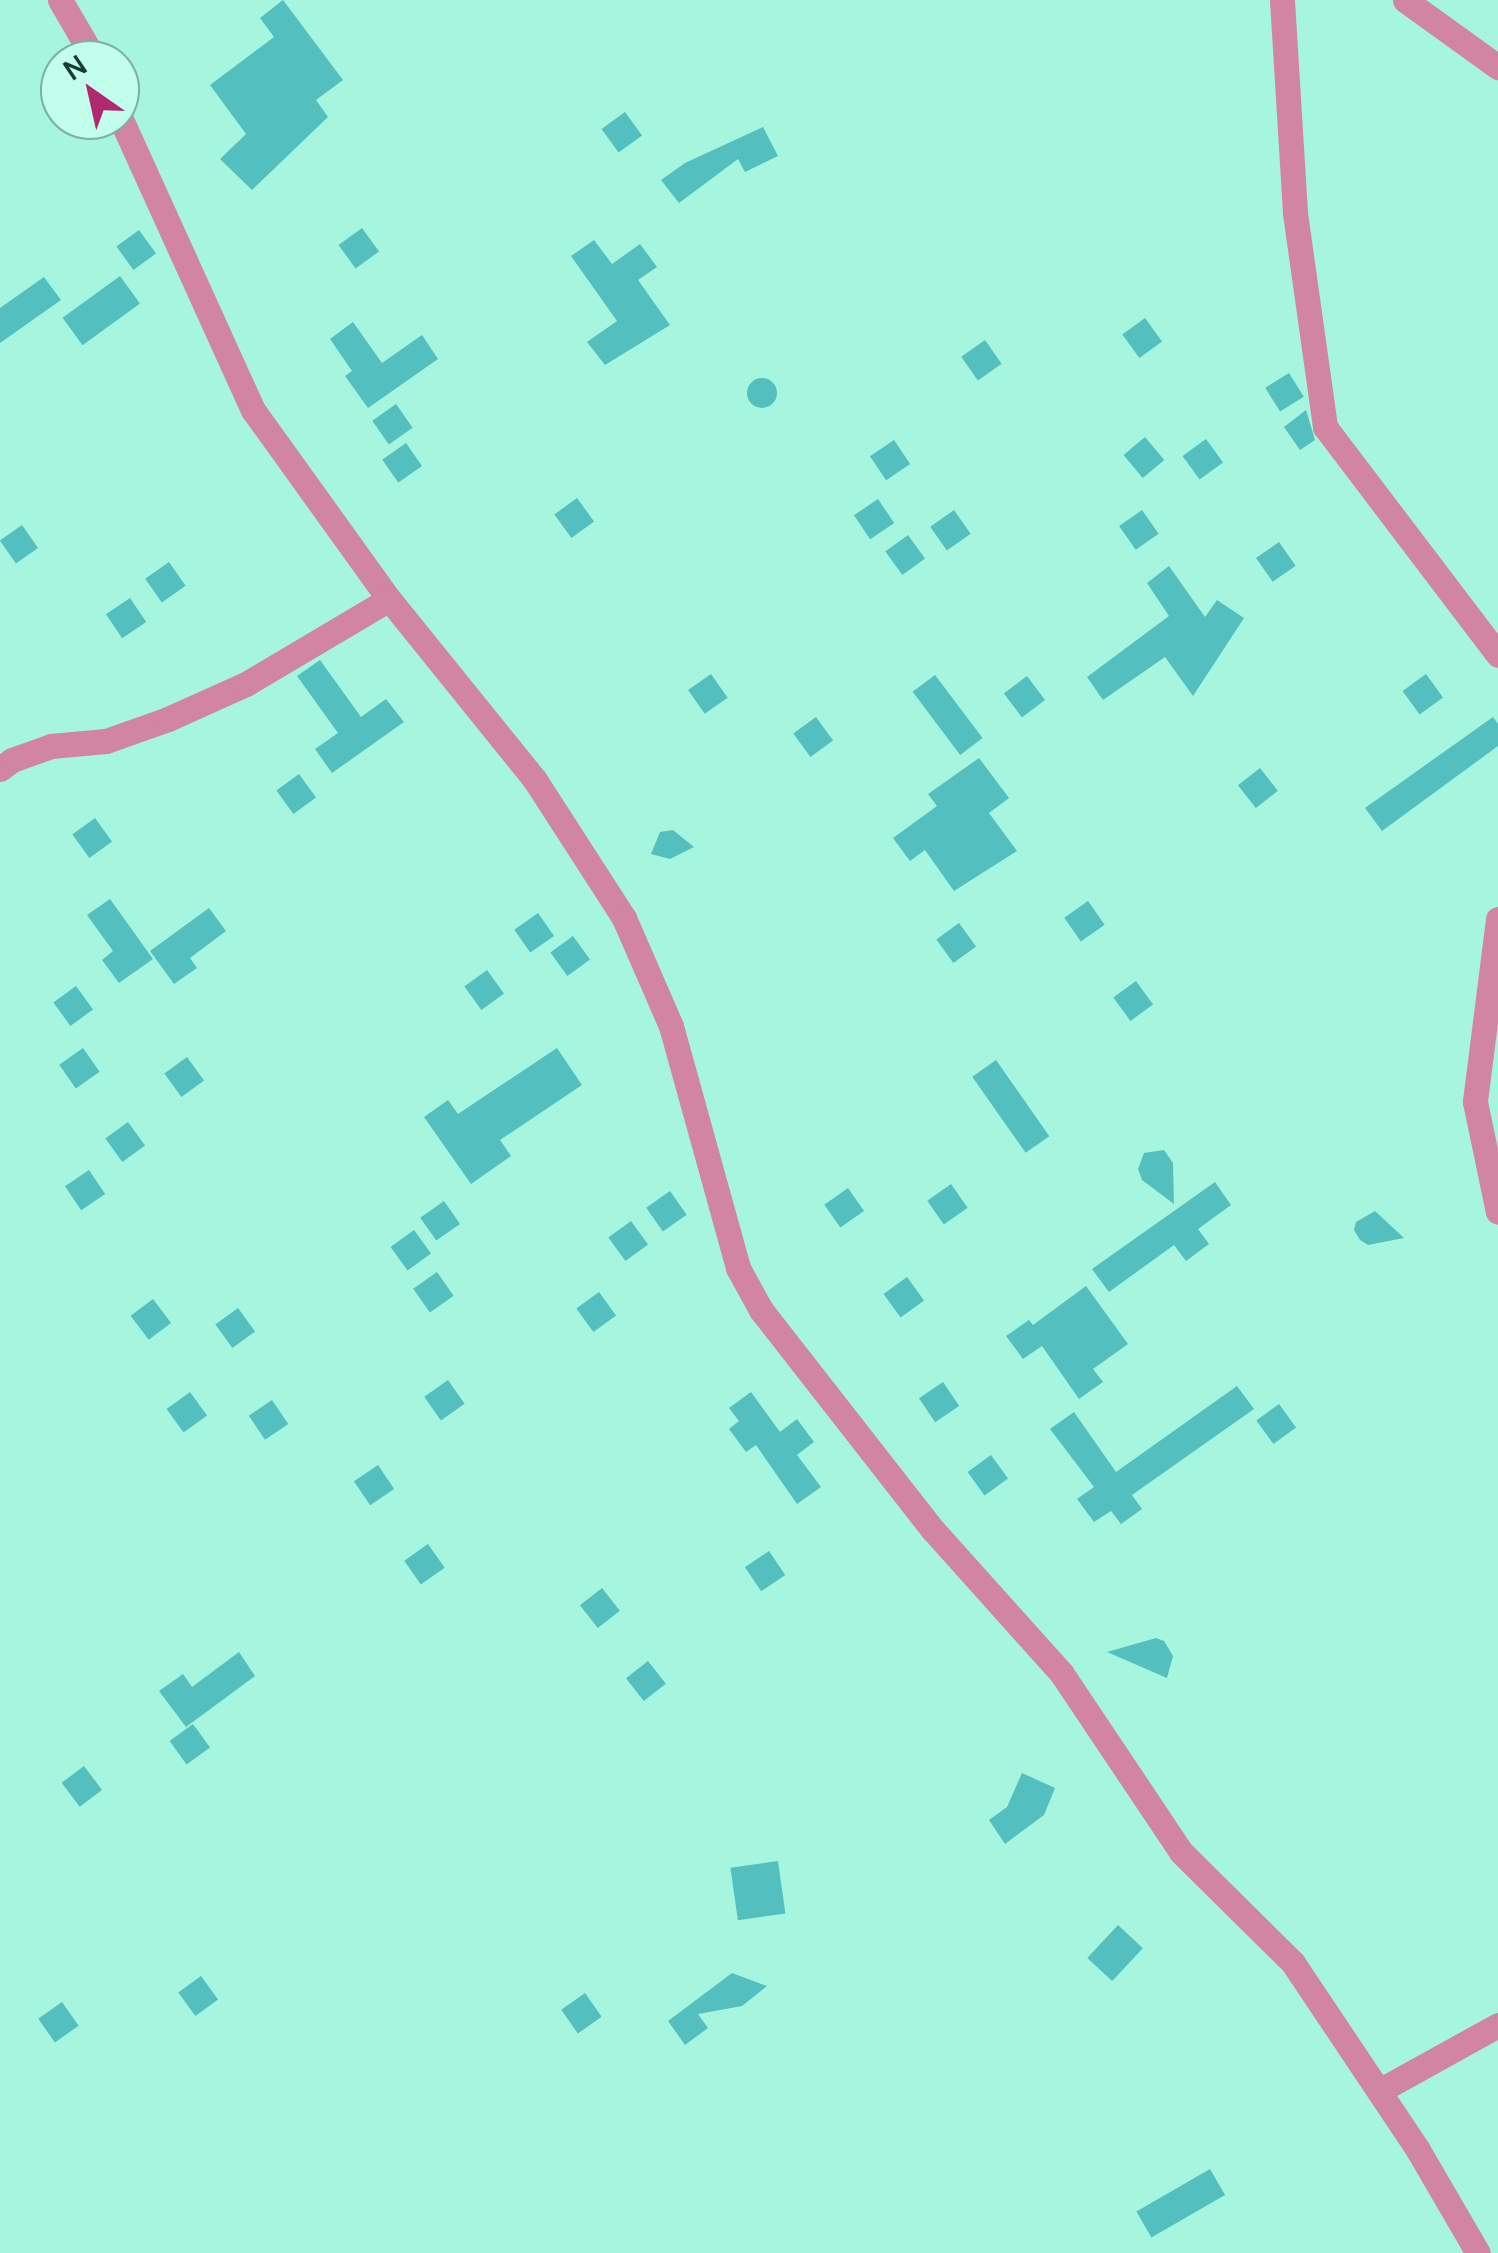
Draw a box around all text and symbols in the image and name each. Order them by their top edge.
north arrow [40,40,140,140]
text: N [55,45,93,88]

